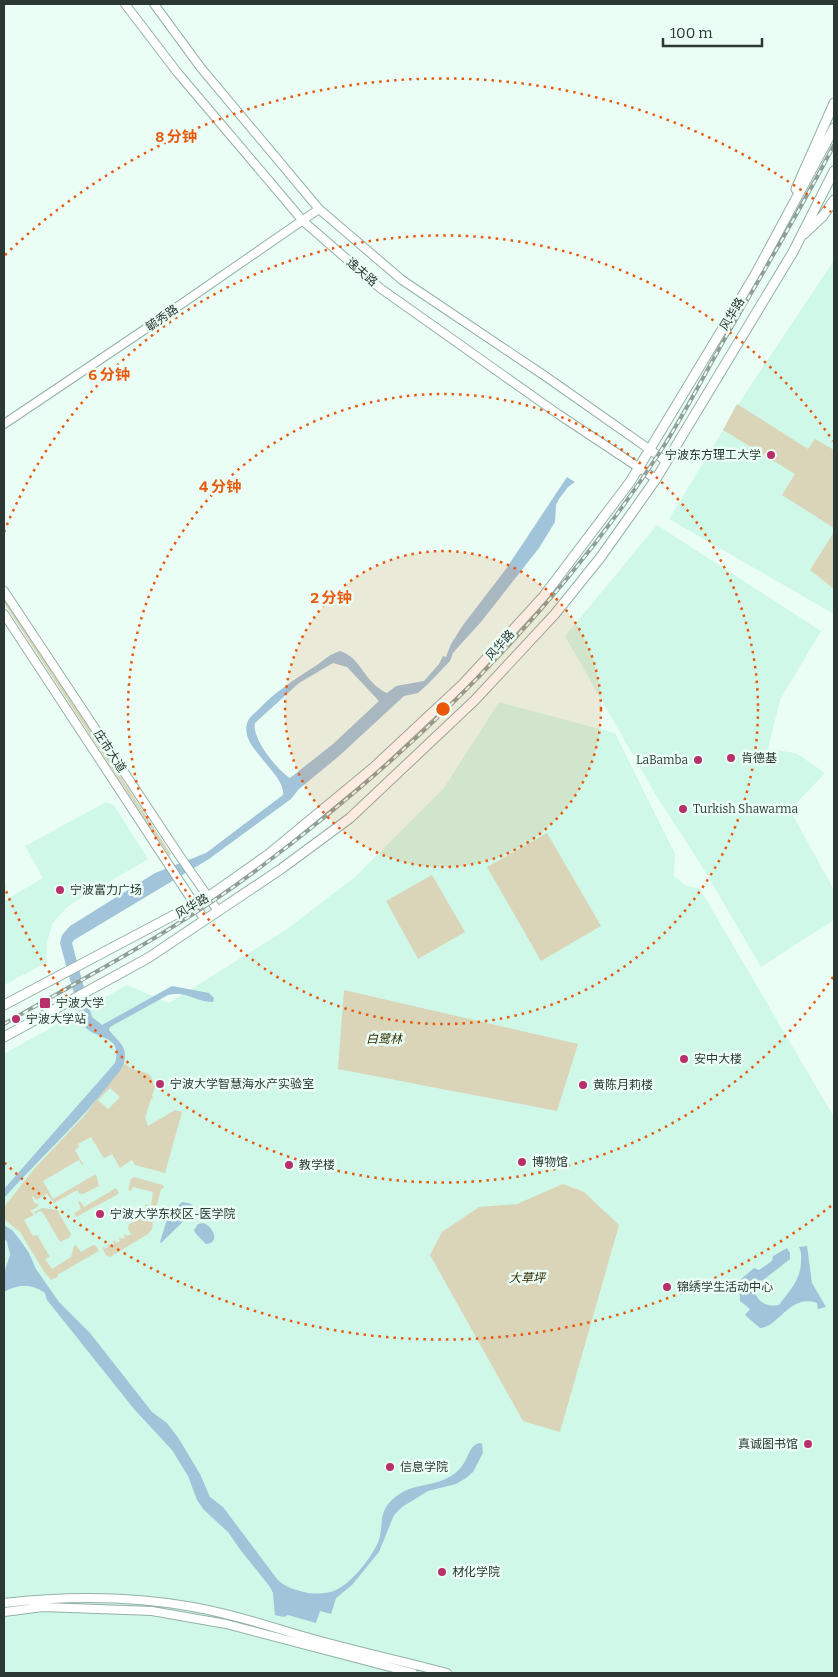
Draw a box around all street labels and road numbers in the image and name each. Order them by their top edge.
street label: 逸夫路 [344,255,380,289]
street label: 风华路 [717,295,747,333]
street label: 毓秀路 [143,302,181,334]
street label: 风华路 [483,627,517,663]
street label: 庄市大道 [91,727,129,775]
street label: 风华路 [173,891,211,921]

